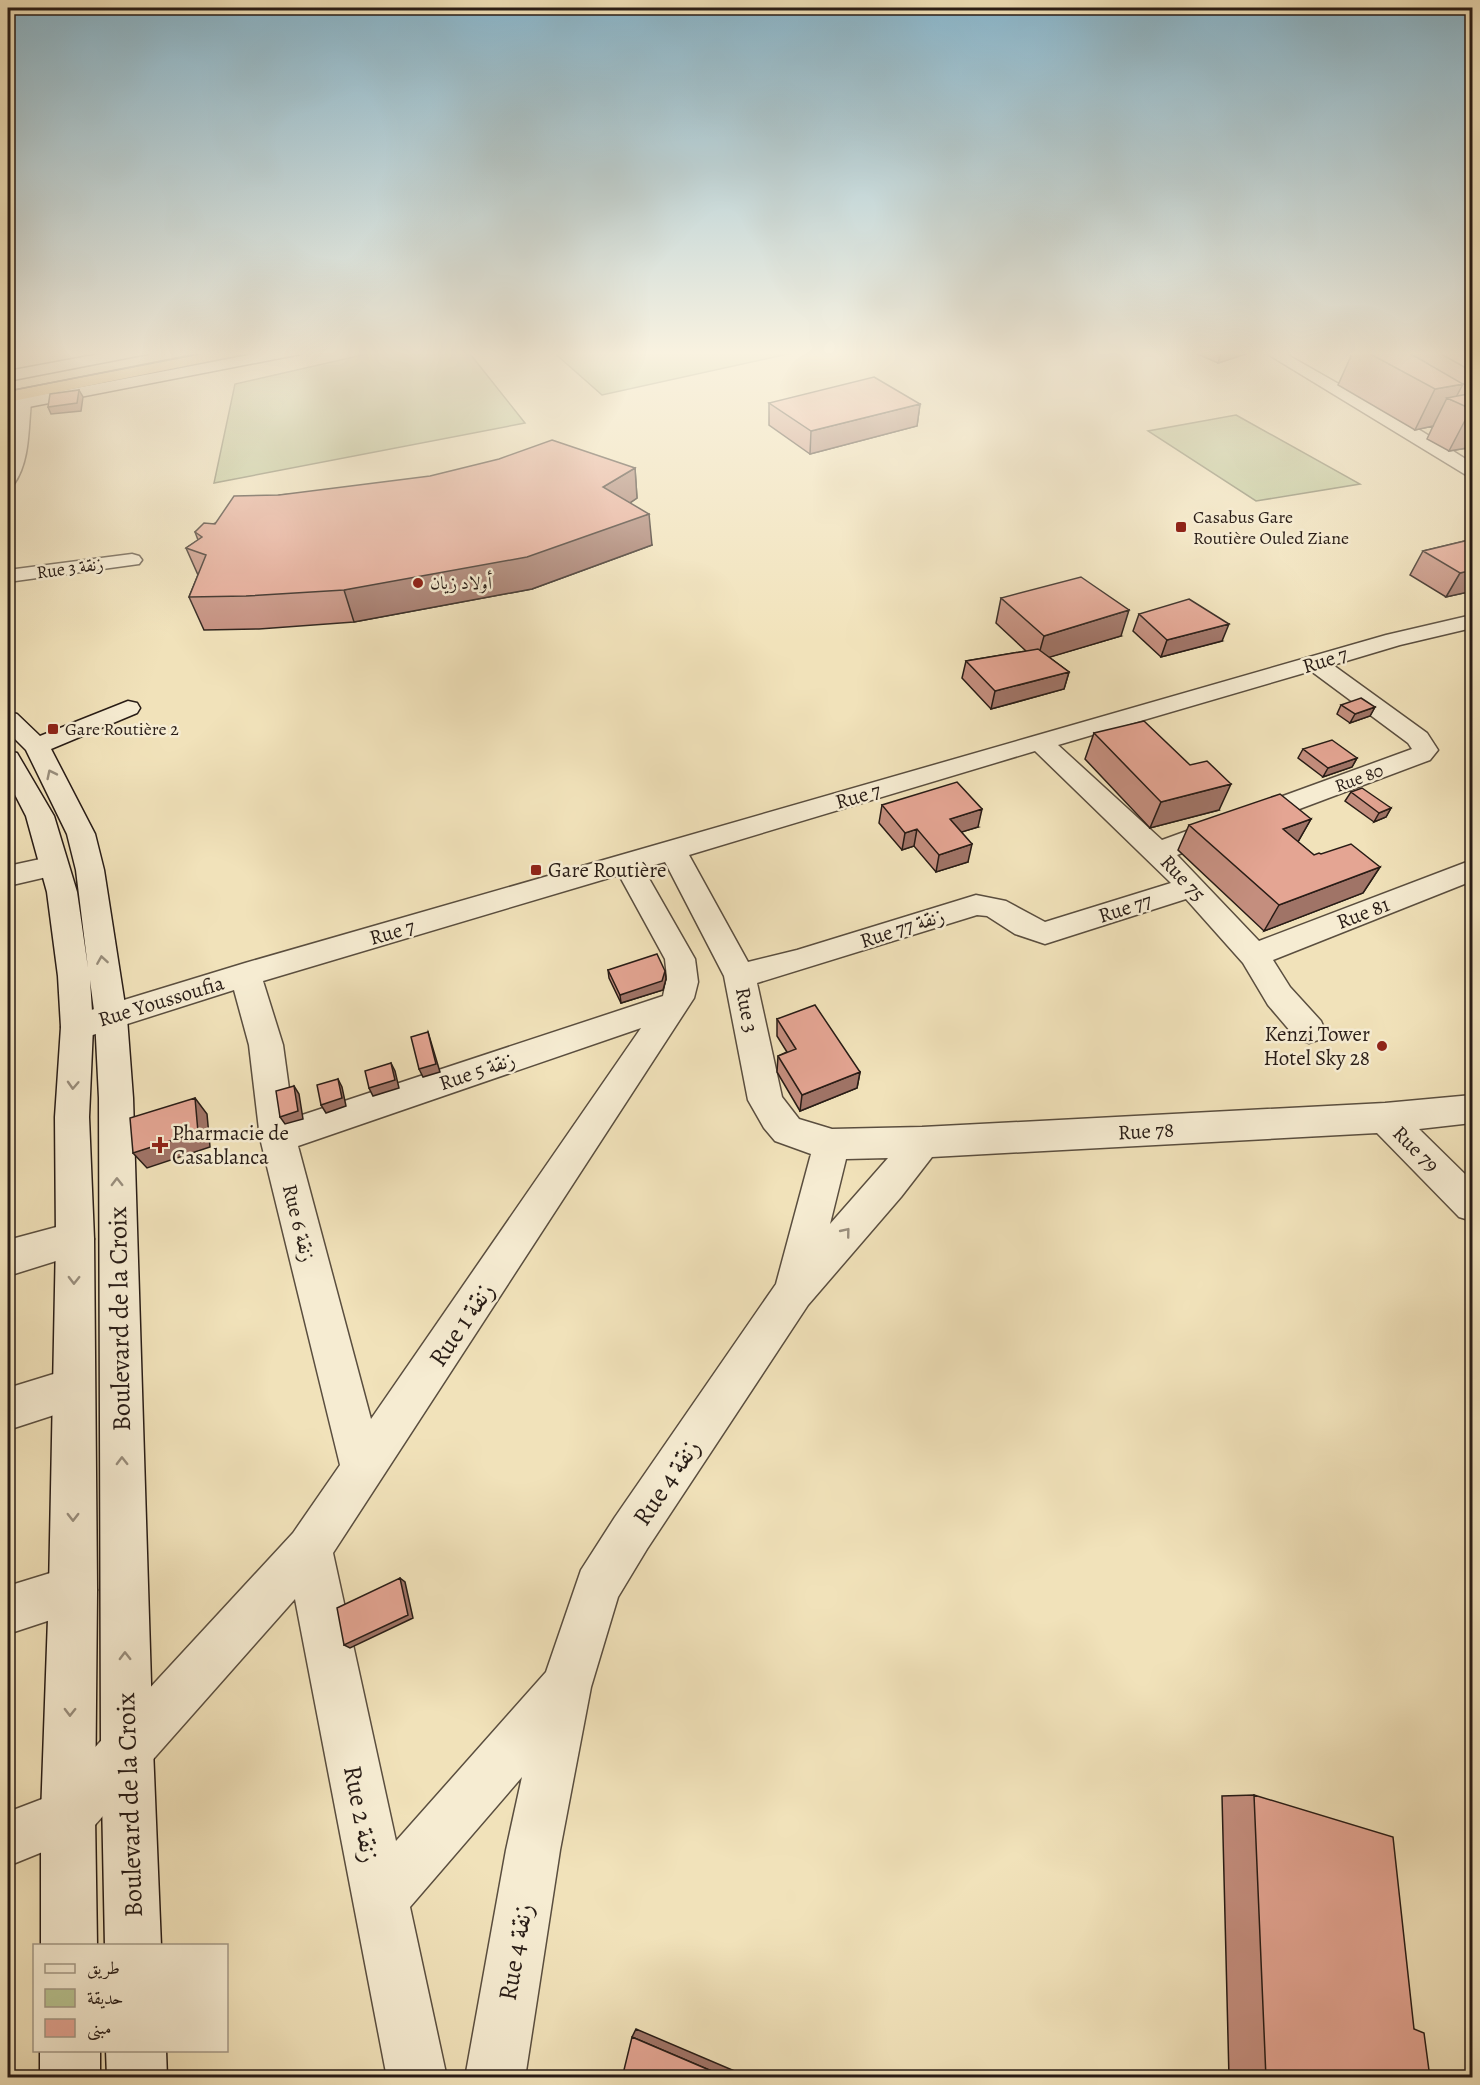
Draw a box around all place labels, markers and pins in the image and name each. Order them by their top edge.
place label: Casabus Gare Routière Ouled Ziane [1193,505,1349,550]
marker: Casabus Gare Routière Ouled Ziane [1174,520,1188,534]
place label: أولاد زيان [430,570,493,595]
marker: أولاد زيان [411,576,425,590]
place label: Gare Routière 2 [65,717,179,741]
marker: Gare Routière 2 [46,722,60,736]
place label: Gare Routière [548,856,667,884]
marker: Gare Routière [529,863,543,877]
place label: Kenzi Tower Hotel Sky 28 [1263,1020,1370,1072]
marker: Kenzi Tower Hotel Sky 28 [1375,1039,1389,1053]
place label: Pharmacie de Casablanca [172,1119,289,1171]
marker: Pharmacie de Casablanca [153,1138,167,1152]

